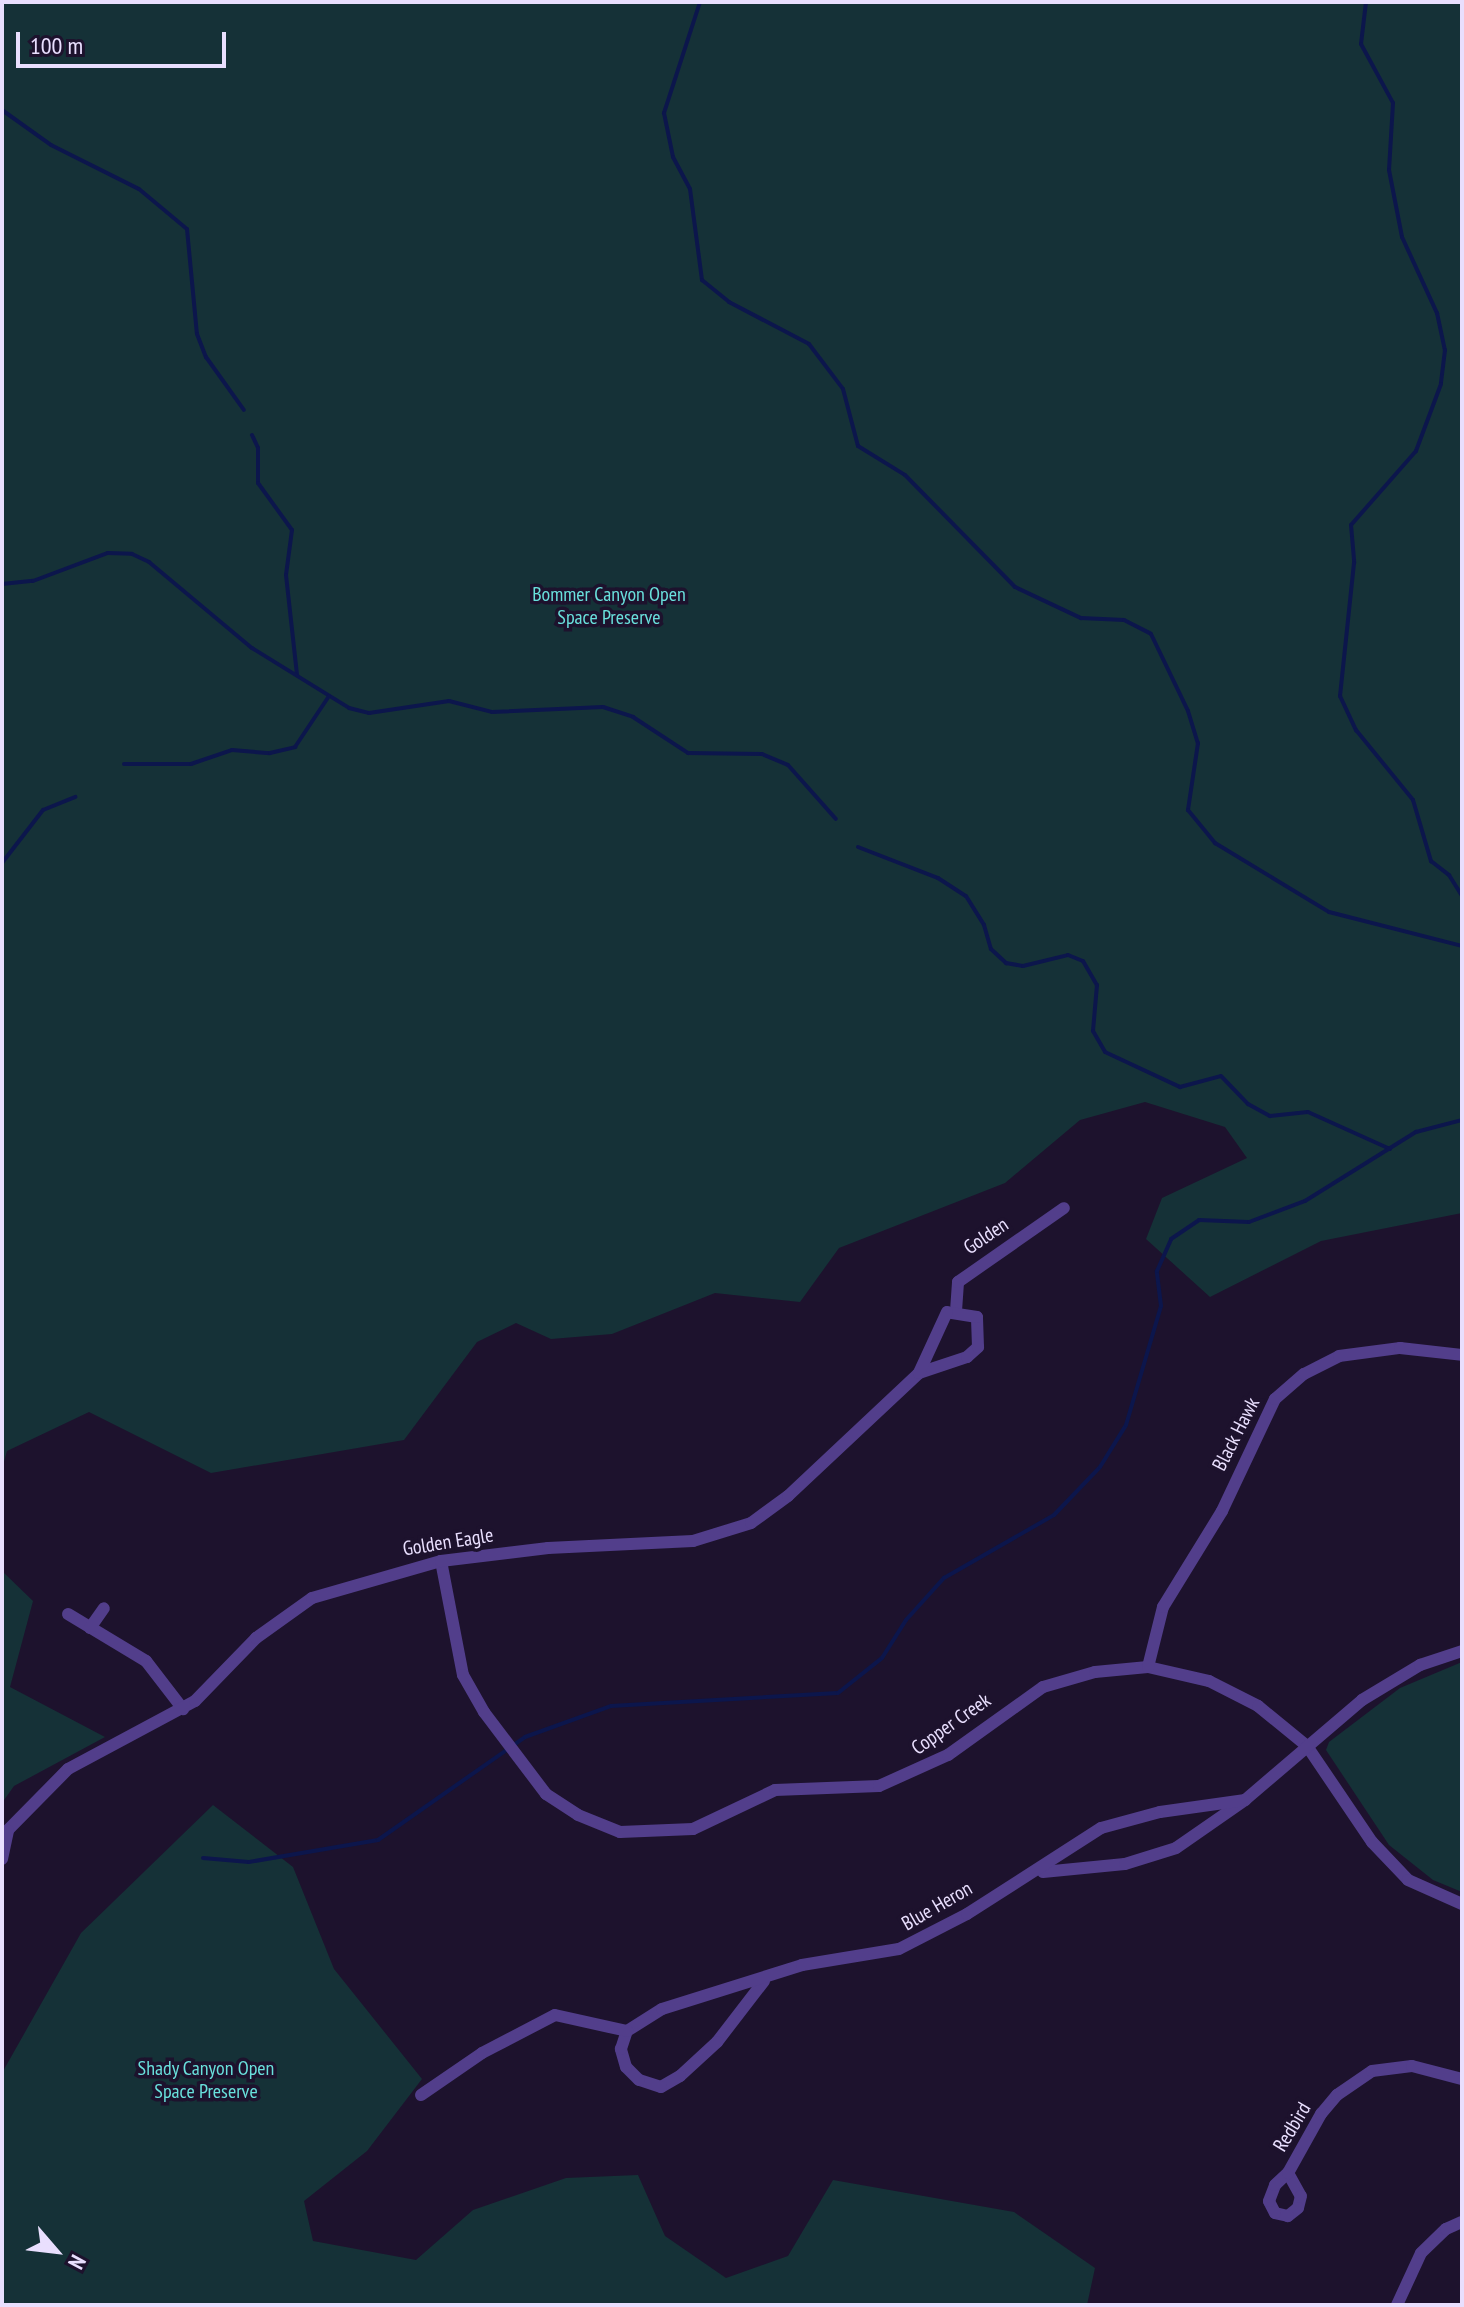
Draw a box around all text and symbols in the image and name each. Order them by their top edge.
scale bar [20,16,230,66]
text: 100 m [30,30,83,61]
park label: Bommer Canyon Open Space Preserve [532,582,686,629]
street label: Golden [959,1212,1013,1260]
street label: Black Hawk [1207,1393,1265,1475]
street label: Golden Eagle [401,1523,495,1561]
street label: Copper Creek [907,1688,995,1760]
street label: Blue Heron [898,1876,976,1936]
park label: Shady Canyon Open Space Preserve [137,2056,275,2103]
street label: Redbird [1268,2098,1316,2156]
north arrow [16,2211,96,2291]
text: N [62,2250,92,2274]

